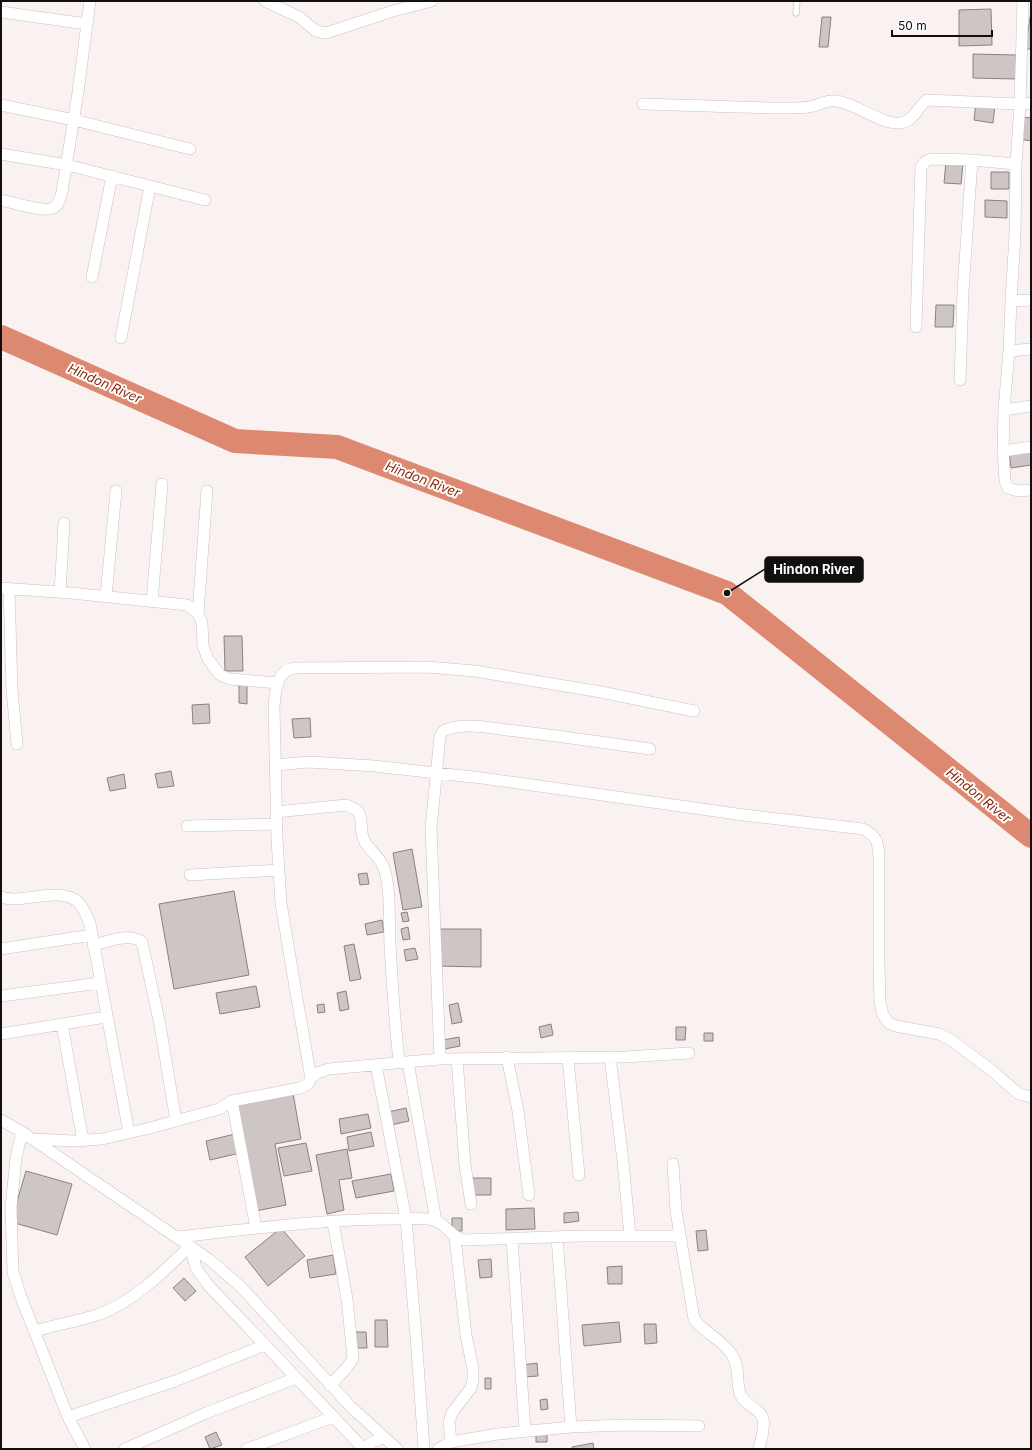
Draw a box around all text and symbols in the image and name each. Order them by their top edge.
scale bar [892,12,992,38]
text: 50 m [898,18,927,33]
water label: Hindon River [66,360,145,407]
water label: Hindon River [383,457,464,501]
callout: Hindon River [765,557,863,582]
text: Hindon River [773,561,855,577]
water label: Hindon River [943,764,1015,827]

